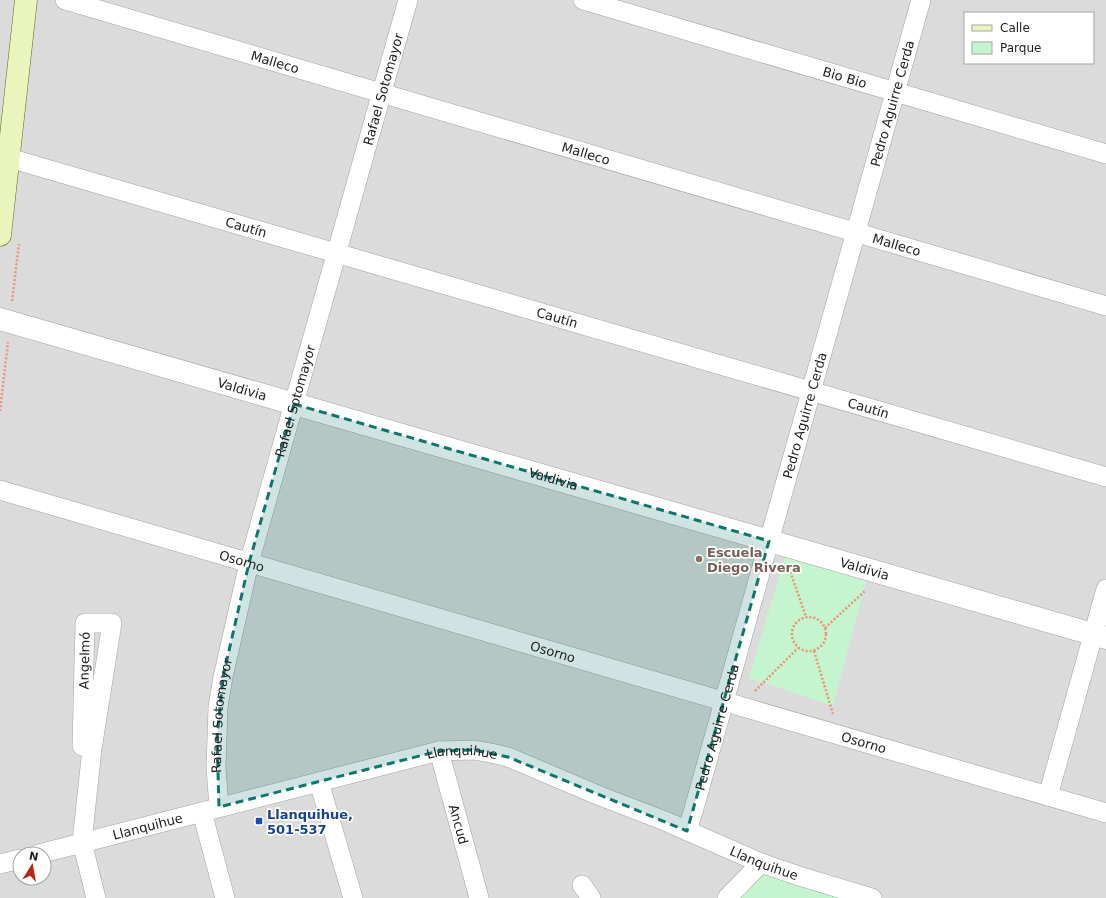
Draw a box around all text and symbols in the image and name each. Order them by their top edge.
legend [964,12,1094,64]
text: Calle [1000,21,1030,35]
street label: Rafael Sotomayor [360,31,406,147]
street label: Pedro Aguirre Cerda [867,38,917,168]
text: Parque [1000,41,1041,55]
street label: Malleco [249,48,301,76]
street label: Bio Bio [821,64,869,91]
street label: Malleco [560,139,612,167]
street label: Cautín [224,214,269,240]
street label: Malleco [871,230,923,259]
street label: Cautín [535,304,580,331]
street label: Rafael Sotomayor [272,342,318,459]
street label: Pedro Aguirre Cerda [780,350,829,480]
street label: Valdivia [216,375,269,403]
street label: Cautín [846,395,891,421]
street label: Valdivia [527,464,580,493]
place label: Escuela Diego Rivera [707,545,801,575]
street label: Osorno [218,547,266,574]
marker: Escuela Diego Rivera [694,554,704,564]
street label: Valdivia [838,554,891,583]
street label: Angelmó [76,631,92,689]
street label: Osorno [529,638,577,665]
street label: Rafael Sotomayor [208,656,235,774]
street label: Pedro Aguirre Cerda [692,662,742,792]
street label: Osorno [840,729,888,756]
street label: Llanquihue [425,742,499,762]
street label: Ancud [446,803,472,846]
place label: Llanquihue, 501-537 [267,807,353,837]
street label: Llanquihue [111,810,184,842]
marker: Llanquihue, 501-537 [254,816,264,826]
street label: Llanquihue [728,843,800,883]
north arrow [12,846,52,886]
text: N [28,849,40,864]

